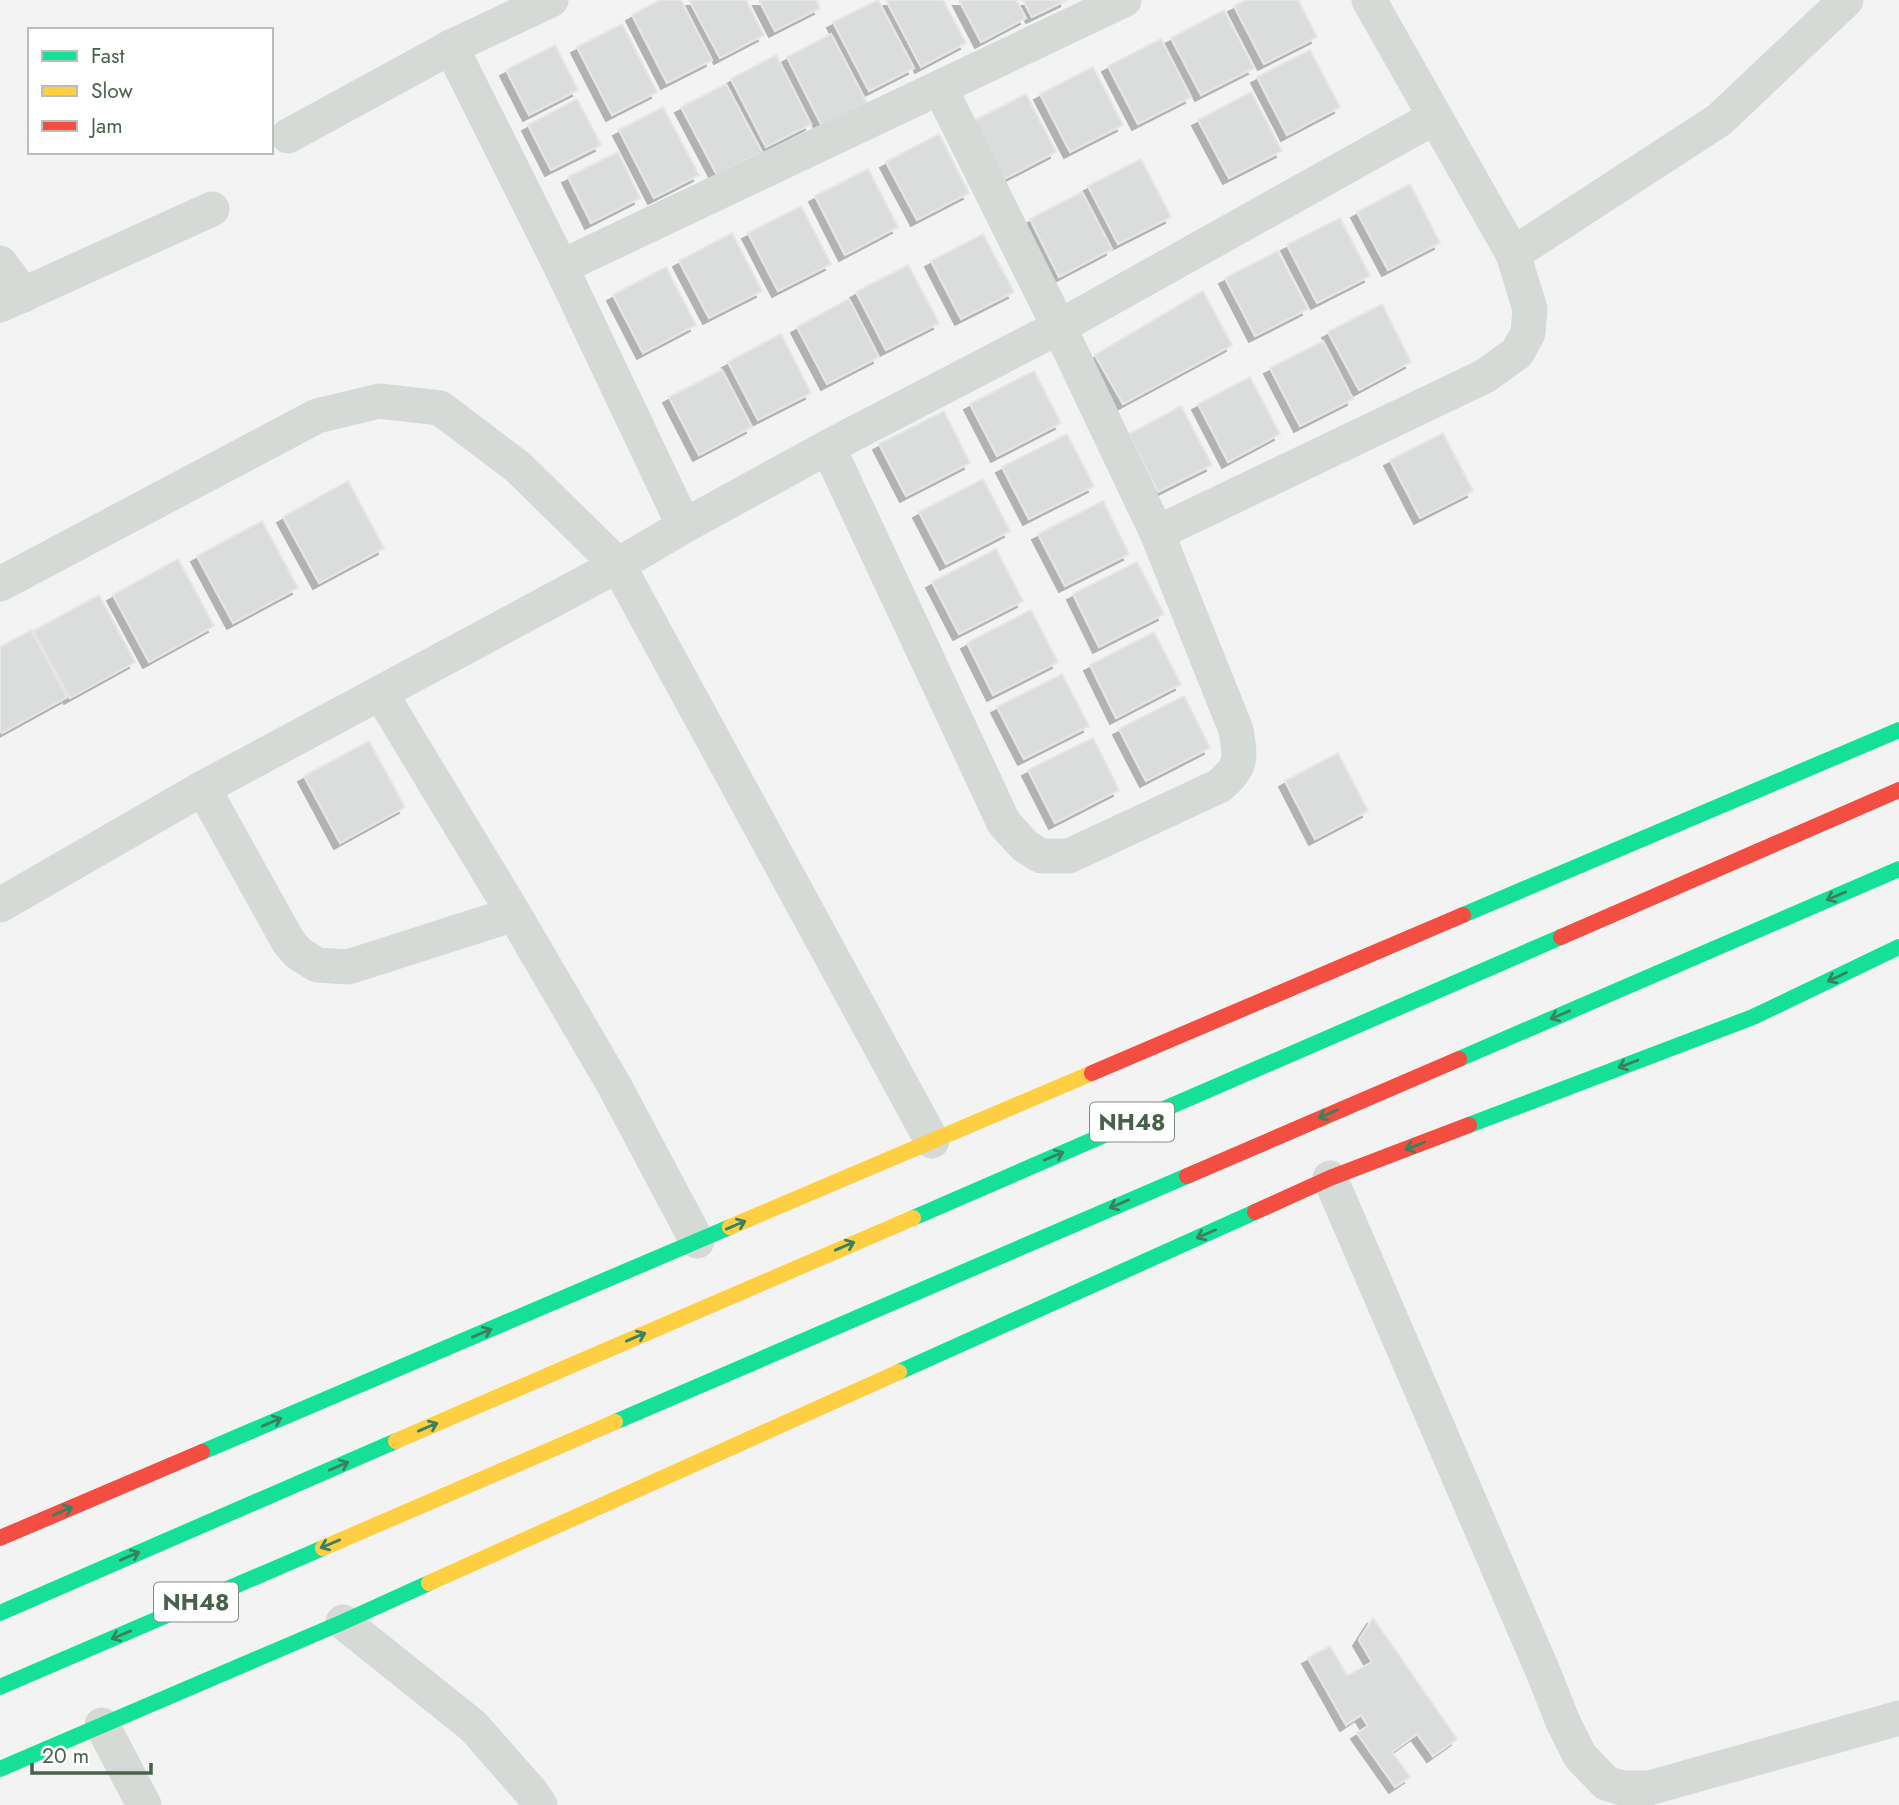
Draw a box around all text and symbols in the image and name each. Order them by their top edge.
legend [28,28,273,154]
text: Fast [91,41,124,71]
text: Slow [91,76,133,106]
text: Jam [88,111,123,141]
one-way arrow [1826,890,1848,903]
one-way arrow [1827,970,1848,984]
one-way arrow [1550,1009,1571,1022]
one-way arrow [1617,1059,1639,1072]
road number: NH48 [1090,1102,1174,1142]
one-way arrow [1318,1109,1340,1122]
one-way arrow [1405,1140,1427,1153]
one-way arrow [1043,1149,1064,1162]
one-way arrow [1109,1198,1131,1211]
one-way arrow [725,1218,746,1231]
one-way arrow [1195,1228,1217,1241]
one-way arrow [834,1239,855,1252]
one-way arrow [470,1326,492,1339]
one-way arrow [625,1329,647,1342]
one-way arrow [261,1415,282,1428]
one-way arrow [416,1420,438,1433]
one-way arrow [327,1458,349,1471]
one-way arrow [52,1504,73,1517]
one-way arrow [319,1539,341,1552]
one-way arrow [119,1549,140,1562]
road number: NH48 [154,1582,238,1622]
one-way arrow [111,1629,132,1642]
scale bar [32,1731,150,1775]
text: 20 m [42,1741,89,1771]

